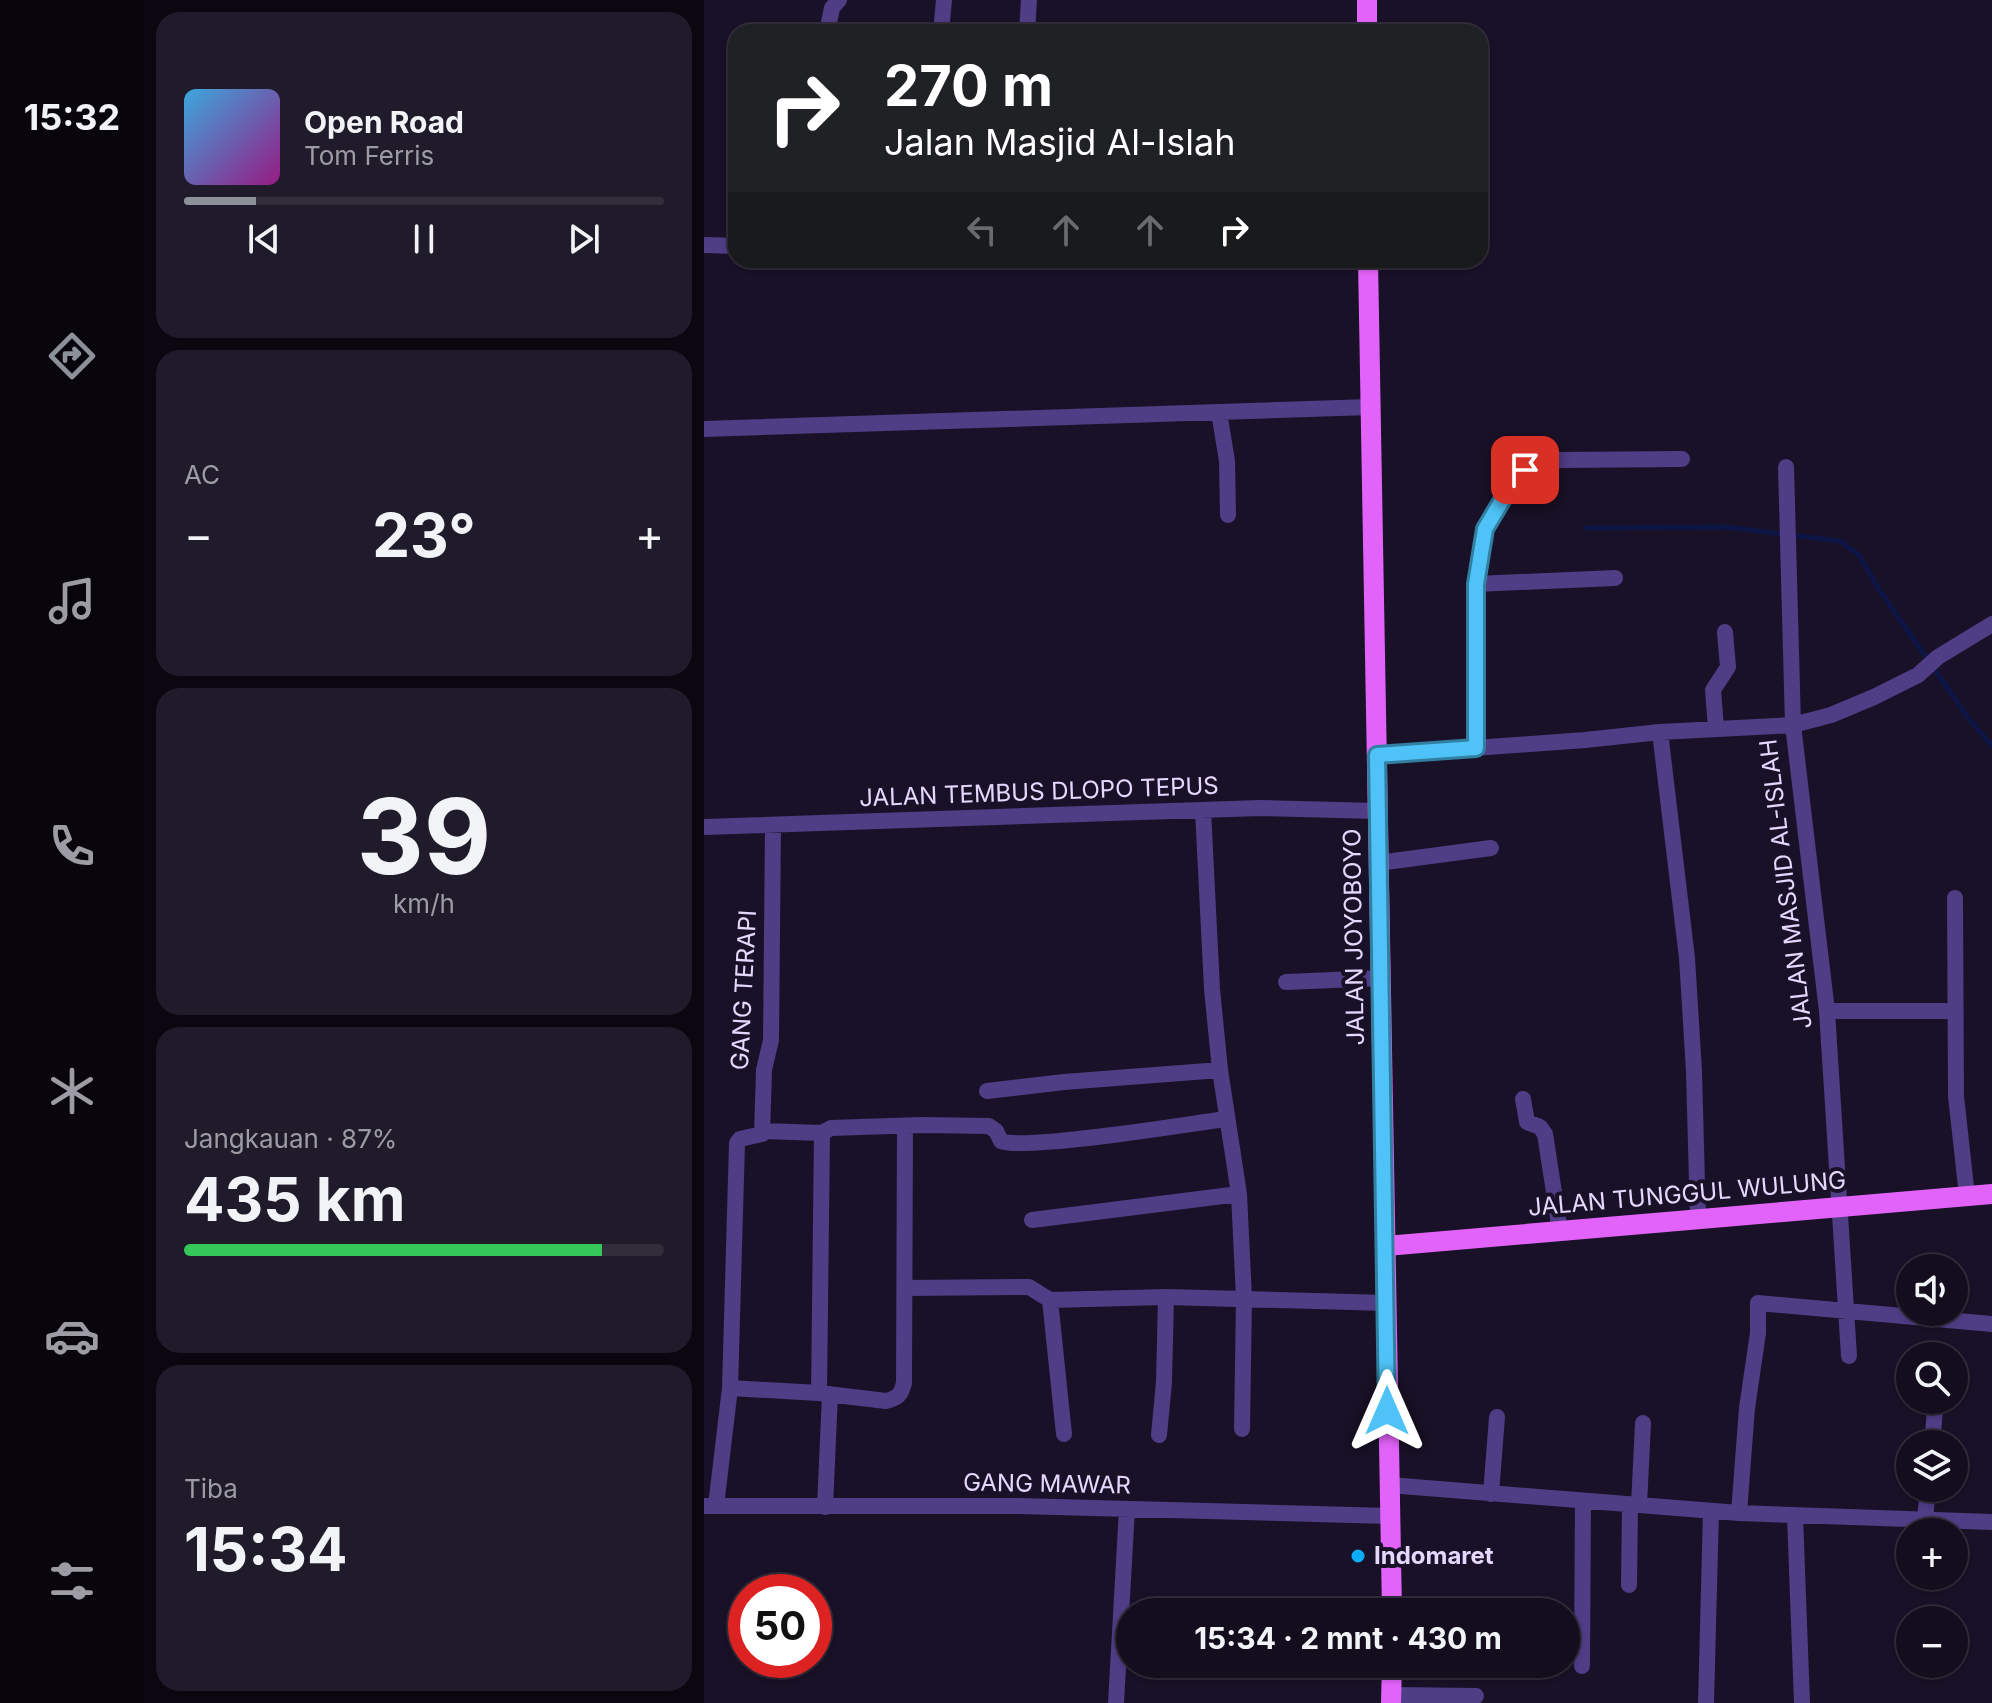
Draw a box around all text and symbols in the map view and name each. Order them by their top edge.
text: 270 m [884,52,1053,120]
icon: right [752,56,856,160]
text: 15:32 [24,95,120,139]
text: Open Road [304,104,464,140]
text: Jalan Masjid Al-Islah [884,120,1235,164]
text: Tom Ferris [304,140,434,171]
icon: left [960,208,1004,252]
icon: ahead [1044,208,1088,252]
icon: ahead [1128,208,1172,252]
icon: right [1212,208,1256,252]
icon: previous [242,217,286,261]
icon: pause [402,217,446,261]
icon: next [562,217,606,261]
icon: directions [44,328,100,384]
pin [1491,436,1559,504]
icon: arrive [1503,448,1547,492]
text: AC [184,459,220,490]
text: 23° [372,499,476,571]
text: − [184,508,213,562]
text: + [635,508,664,562]
icon: music [44,573,100,629]
street label: JALAN MASJID AL-ISLAH [1753,738,1818,1031]
street label: JALAN TEMBUS DLOPO TEPUS [859,771,1219,812]
text: 39 [357,773,491,899]
icon: phone [44,818,100,874]
street label: JALAN JOYOBOYO [1337,828,1370,1046]
text: km/h [393,888,455,919]
street label: GANG TERAPI [725,909,762,1071]
icon: climate [44,1063,100,1119]
text: Jangkauan · 87% [184,1123,397,1154]
text: 435 km [184,1163,405,1235]
street label: JALAN TUNGGUL WULUNG [1527,1165,1847,1222]
map controls [1896,1254,1968,1678]
button: sound [1896,1254,1968,1326]
icon: car [44,1308,100,1364]
button: search [1896,1342,1968,1414]
position arrow [1345,1369,1429,1453]
button: layers [1896,1430,1968,1502]
street label: GANG MAWAR [963,1468,1131,1499]
text: Tiba [184,1473,238,1504]
text: 15:34 [184,1513,348,1585]
button: + [1896,1518,1968,1590]
place label: Indomaret [1374,1541,1494,1570]
marker: Indomaret [1349,1547,1367,1565]
icon: filters [44,1553,100,1609]
speed limit sign: 50 [728,1574,832,1678]
button: − [1896,1606,1968,1678]
text: 15:34 · 2 mnt · 430 m [1194,1620,1502,1656]

